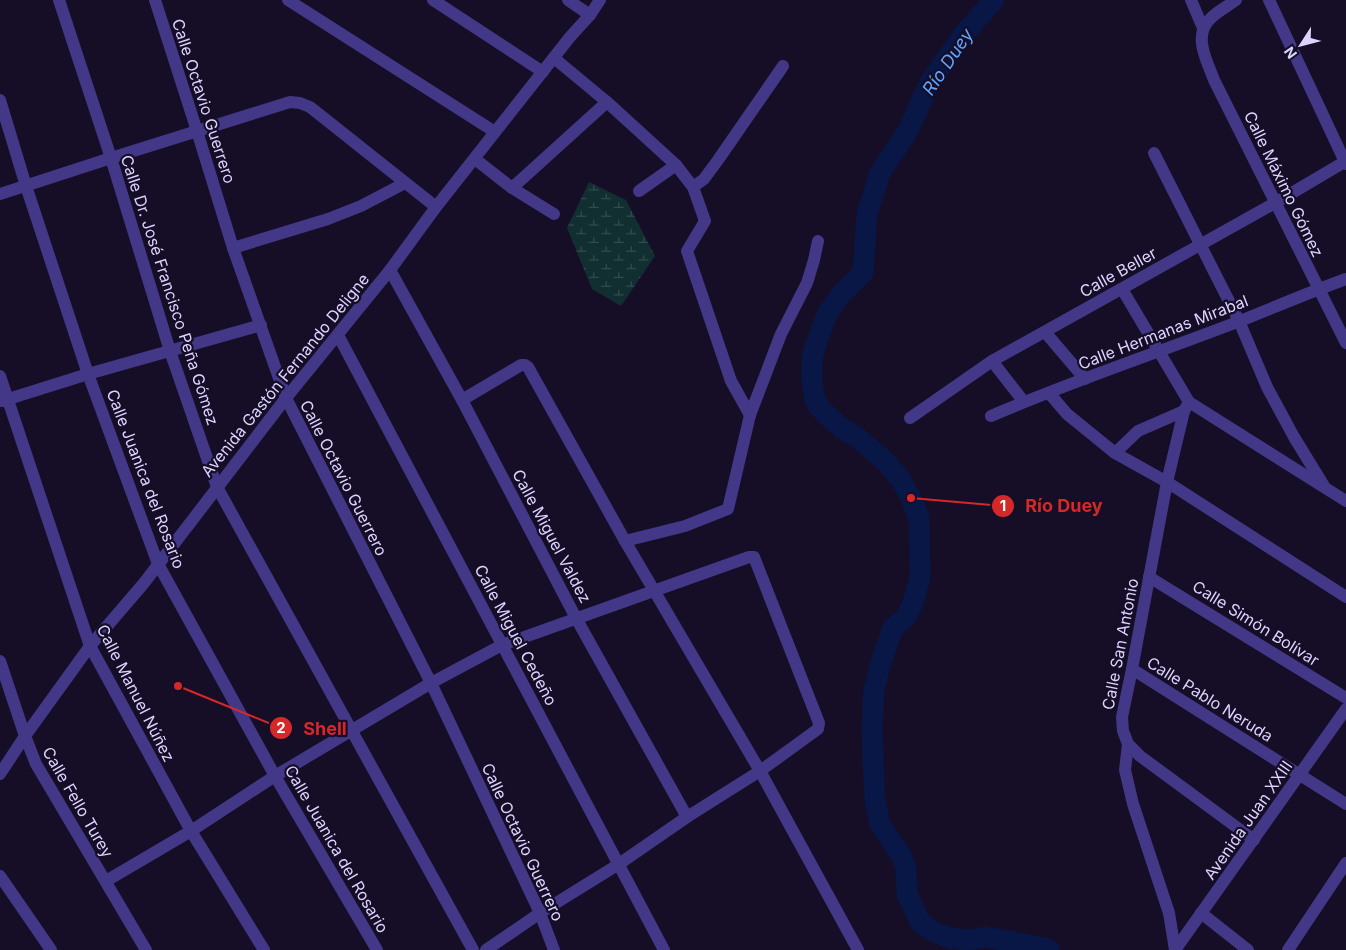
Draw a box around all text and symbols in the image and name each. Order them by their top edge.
street label: Calle Octavio Guerrero [168,16,240,186]
north arrow [1276,20,1326,70]
water label: Río Duey [918,24,978,99]
text: N [1280,44,1300,62]
street label: Calle Máximo Gómez [1240,108,1328,260]
street label: Calle Dr. José Francisco Peña Gómez [117,152,223,428]
street label: Calle Beller [1076,243,1160,301]
street label: Avenida Gastón Fernando Deligne [197,269,373,481]
street label: Calle Hermanas Mirabal [1075,290,1251,374]
street label: Calle Juanica del Rosario [103,387,189,571]
street label: Calle Octavio Guerrero [296,397,392,559]
street label: Calle Miguel Valdez [508,466,596,606]
callout: Río Duey [991,489,1113,522]
text: Río Duey [1025,495,1103,516]
text: 1 [1000,496,1006,515]
street label: Calle Miguel Cedeño [470,561,562,709]
street label: Calle Simón Bolívar [1189,576,1323,670]
street label: Calle San Antonio [1097,577,1143,711]
street label: Calle Manuel Núñez [93,621,179,765]
street label: Calle Pablo Neruda [1143,652,1277,746]
callout: Shell [268,712,357,745]
text: 2 [276,718,286,737]
text: Shell [303,718,347,739]
street label: Calle Fello Turey [38,743,118,861]
street label: Avenida Juan XXIII [1199,757,1297,883]
street label: Calle Octavio Guerrero [478,760,568,924]
street label: Calle Juanica del Rosario [281,762,393,936]

